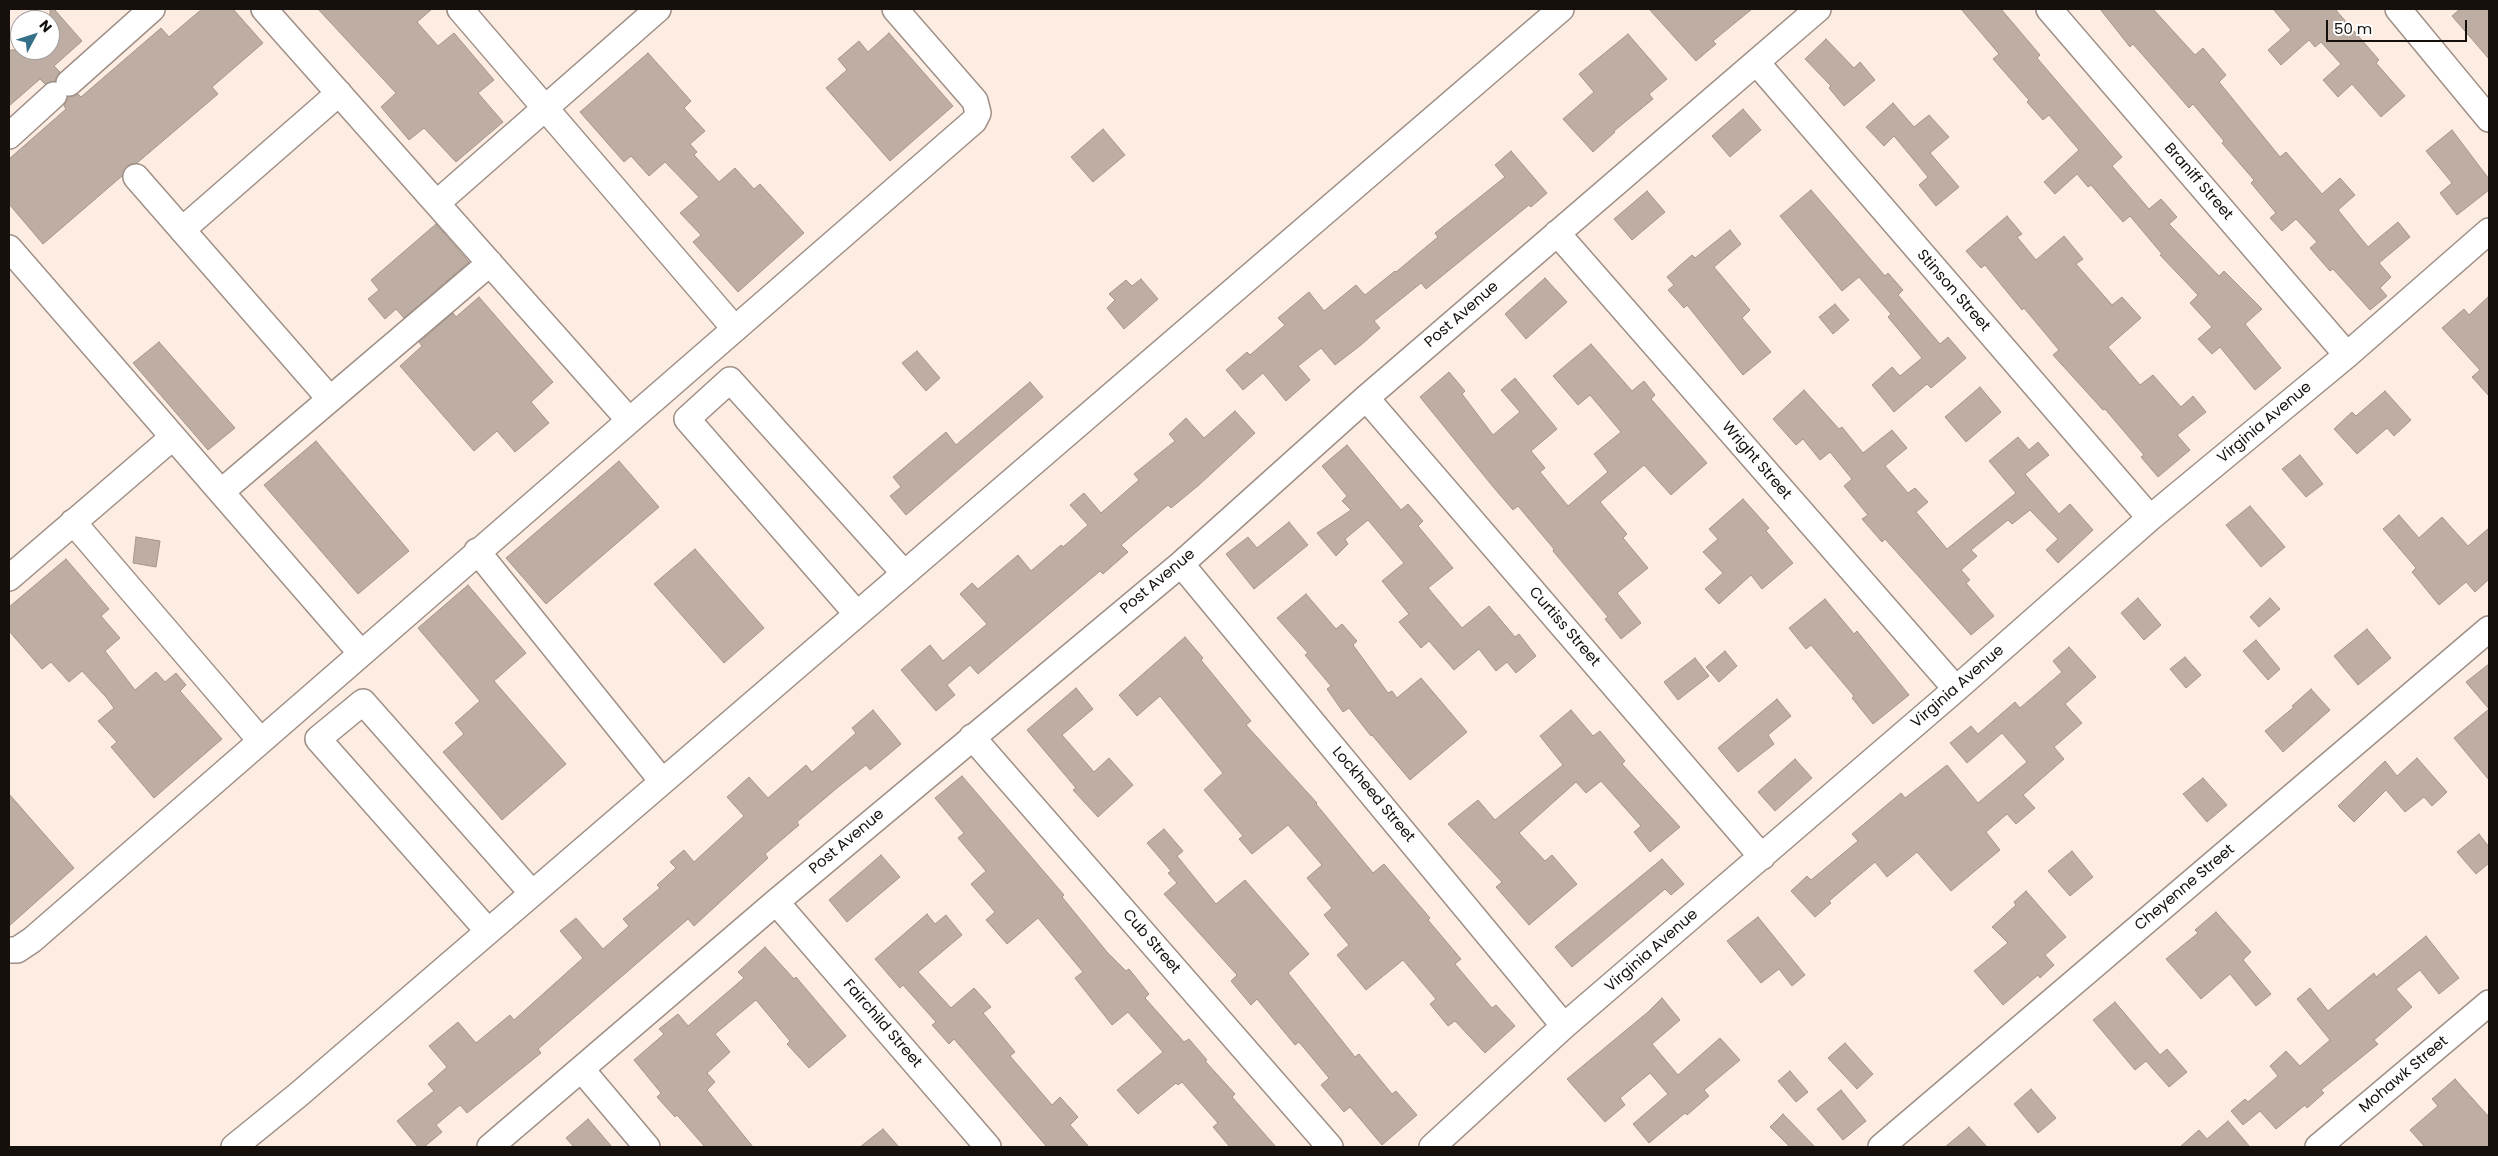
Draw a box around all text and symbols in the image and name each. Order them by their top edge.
north arrow [10,10,60,60]
scale bar [2328,10,2469,42]
text: N [35,16,57,36]
text: 50 m [2334,18,2372,39]
street label: Braniff Street [2160,140,2236,224]
street label: Stinson Street [1913,246,1993,336]
street label: Post Avenue [1421,278,1503,352]
street label: Virginia Avenue [2214,378,2316,468]
street label: Wright Street [1717,418,1795,504]
street label: Post Avenue [1117,546,1199,618]
street label: Curtiss Street [1525,584,1603,670]
street label: Virginia Avenue [1908,642,2008,732]
street label: Lockheed Street [1328,744,1418,846]
street label: Post Avenue [806,806,888,878]
street label: Cheyenne Street [2131,841,2239,935]
street label: Cub Street [1118,906,1184,978]
street label: Virginia Avenue [1602,906,1702,996]
street label: Fairchild Street [839,976,925,1072]
street label: Mohawk Street [2356,1033,2452,1117]

